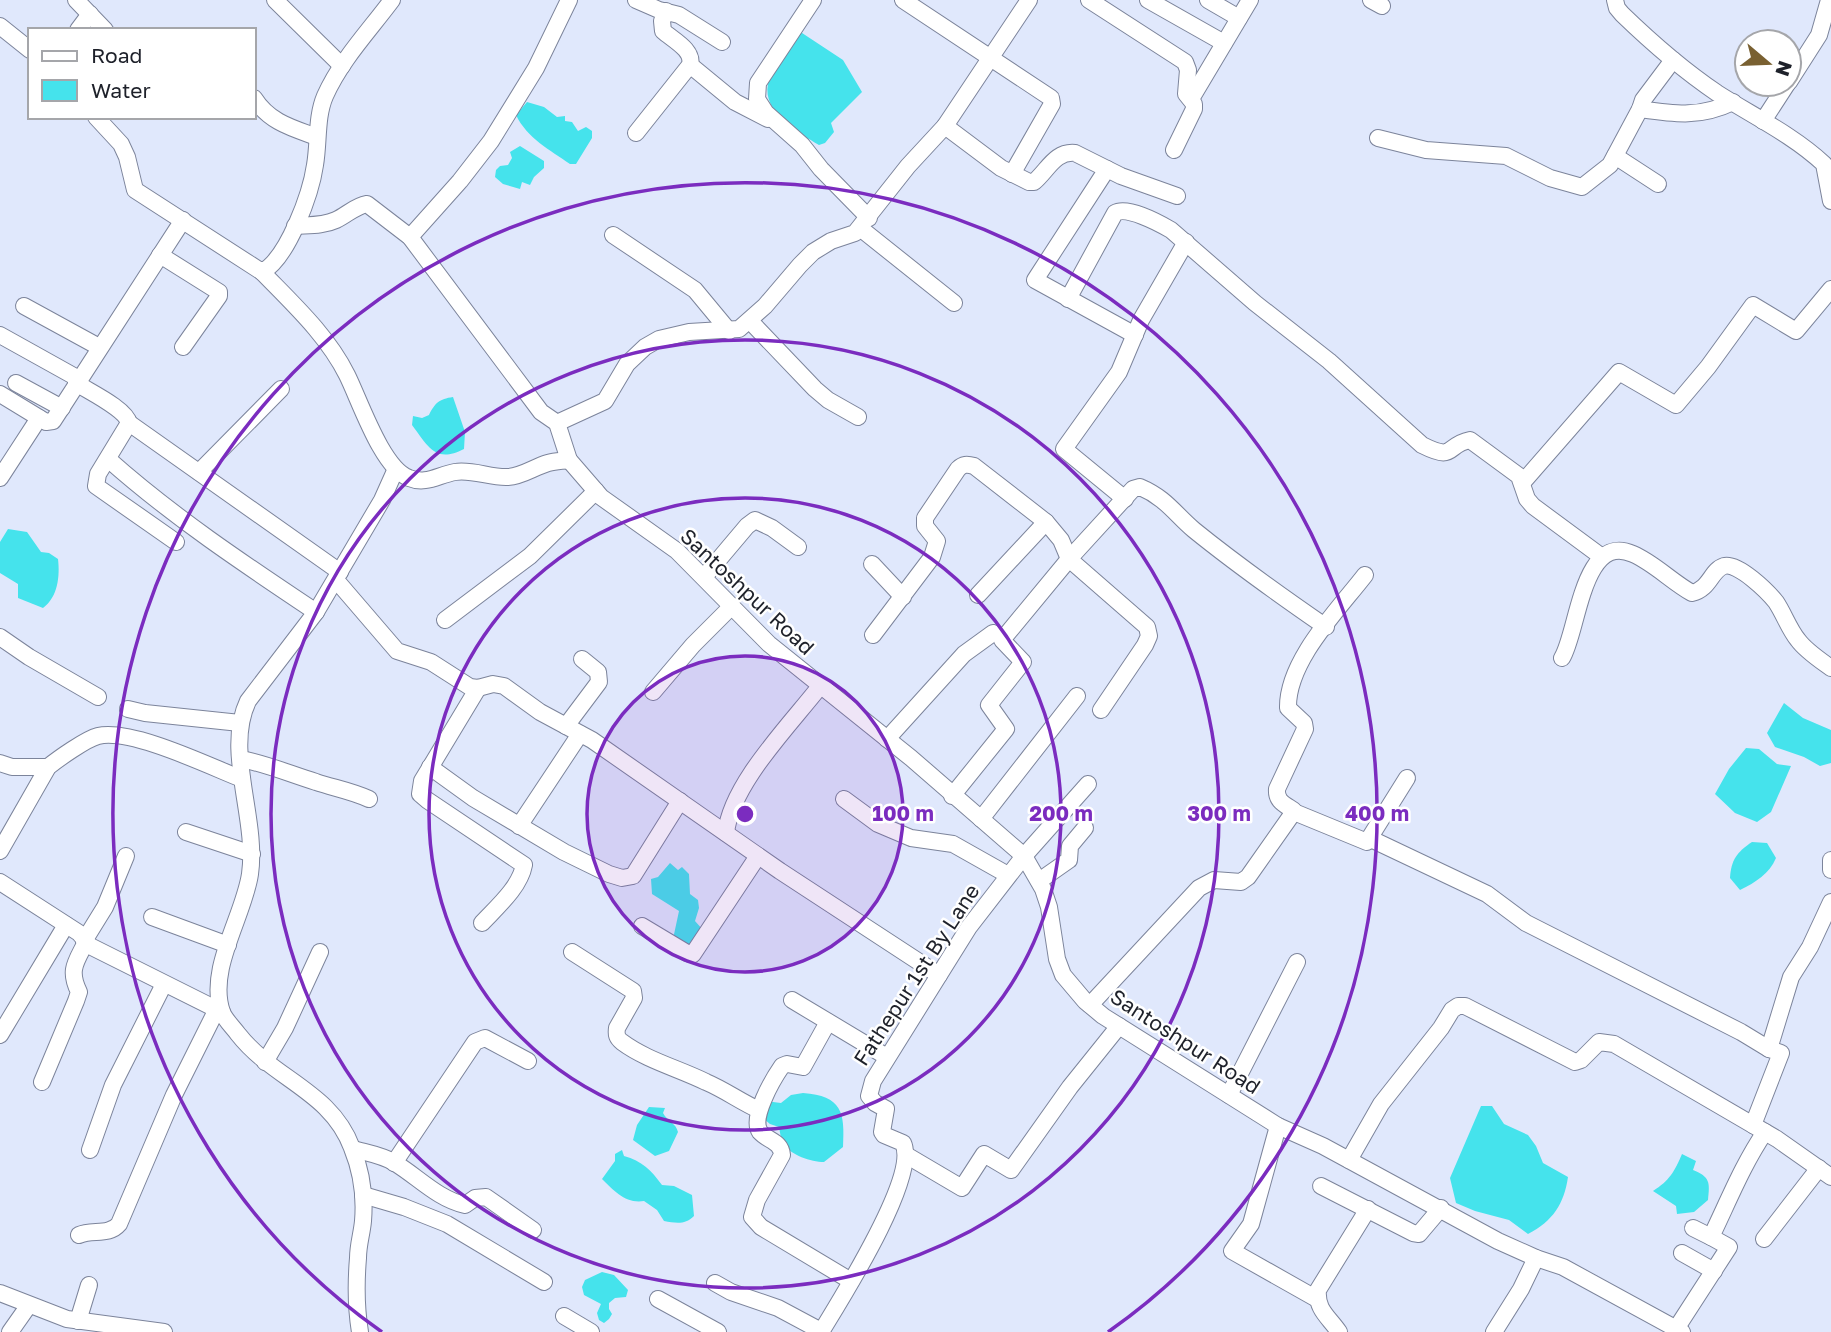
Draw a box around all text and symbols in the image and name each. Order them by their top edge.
legend [28,28,256,119]
north arrow [1733,28,1803,98]
text: Road [91,42,142,68]
text: N [1771,58,1798,79]
text: Water [91,77,151,103]
street label: Santoshpur Road [675,523,820,660]
text: 100 m [872,800,934,826]
text: 200 m [1029,800,1093,826]
text: 300 m [1187,800,1251,826]
text: 400 m [1345,800,1409,826]
centre of rings [733,802,757,826]
street label: Fathepur 1st By Lane [848,879,985,1070]
street label: Santoshpur Road [1106,983,1265,1099]

